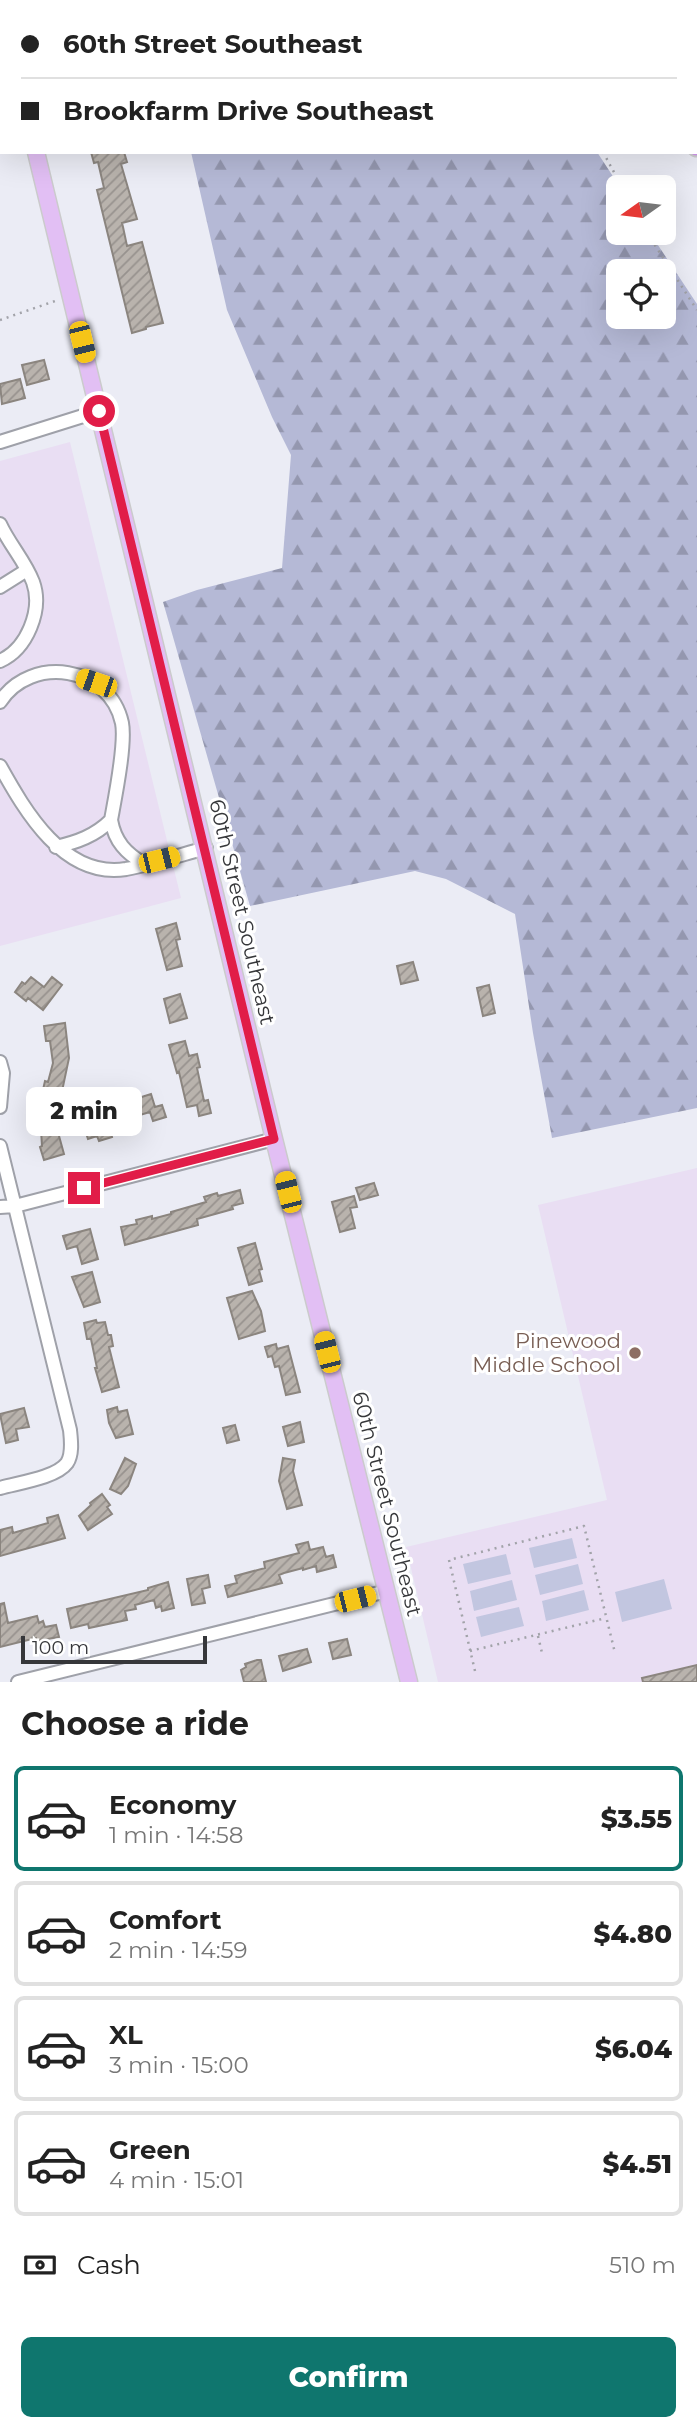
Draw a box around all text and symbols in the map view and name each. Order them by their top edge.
text: 60th Street Southeast [63,28,363,60]
text: Brookfarm Drive Southeast [63,95,434,127]
north arrow [606,175,676,245]
map controls [606,175,676,329]
button: locate [606,259,676,329]
car [67,319,98,365]
route start [83,395,115,427]
car [73,666,120,700]
street label: 60th Street Southeast [204,797,281,1027]
car [137,845,182,875]
callout: 2 min [26,1086,142,1136]
text: 2 min [50,1097,118,1125]
car [273,1169,304,1215]
route end [68,1172,100,1204]
place label: Pinewood Middle School [472,1328,621,1377]
car [312,1329,343,1375]
marker: Pinewood Middle School [627,1345,643,1361]
street label: 60th Street Southeast [347,1389,428,1619]
car [333,1584,378,1614]
scale bar [21,1633,206,1665]
text: 100 m [32,1636,89,1659]
text: Choose a ride [21,1704,249,1743]
icon: car [25,1787,88,1850]
text: Economy [109,1789,236,1821]
text: $3.55 [601,1803,672,1835]
text: 1 min · 14:58 [109,1821,244,1849]
icon: car [25,1902,88,1965]
text: Comfort [109,1904,221,1936]
text: $4.80 [593,1918,672,1950]
text: 2 min · 14:59 [109,1936,248,1964]
icon: car [25,2017,88,2080]
text: XL [109,2019,143,2051]
text: $6.04 [595,2033,672,2065]
text: 3 min · 15:00 [109,2051,249,2079]
icon: car [25,2132,88,2195]
text: Green [109,2134,191,2166]
text: $4.51 [603,2148,672,2180]
text: 4 min · 15:01 [109,2166,244,2194]
icon: cash [21,2246,59,2284]
text: Cash [77,2249,141,2281]
text: 510 m [609,2251,676,2279]
button: Confirm [21,2337,676,2417]

